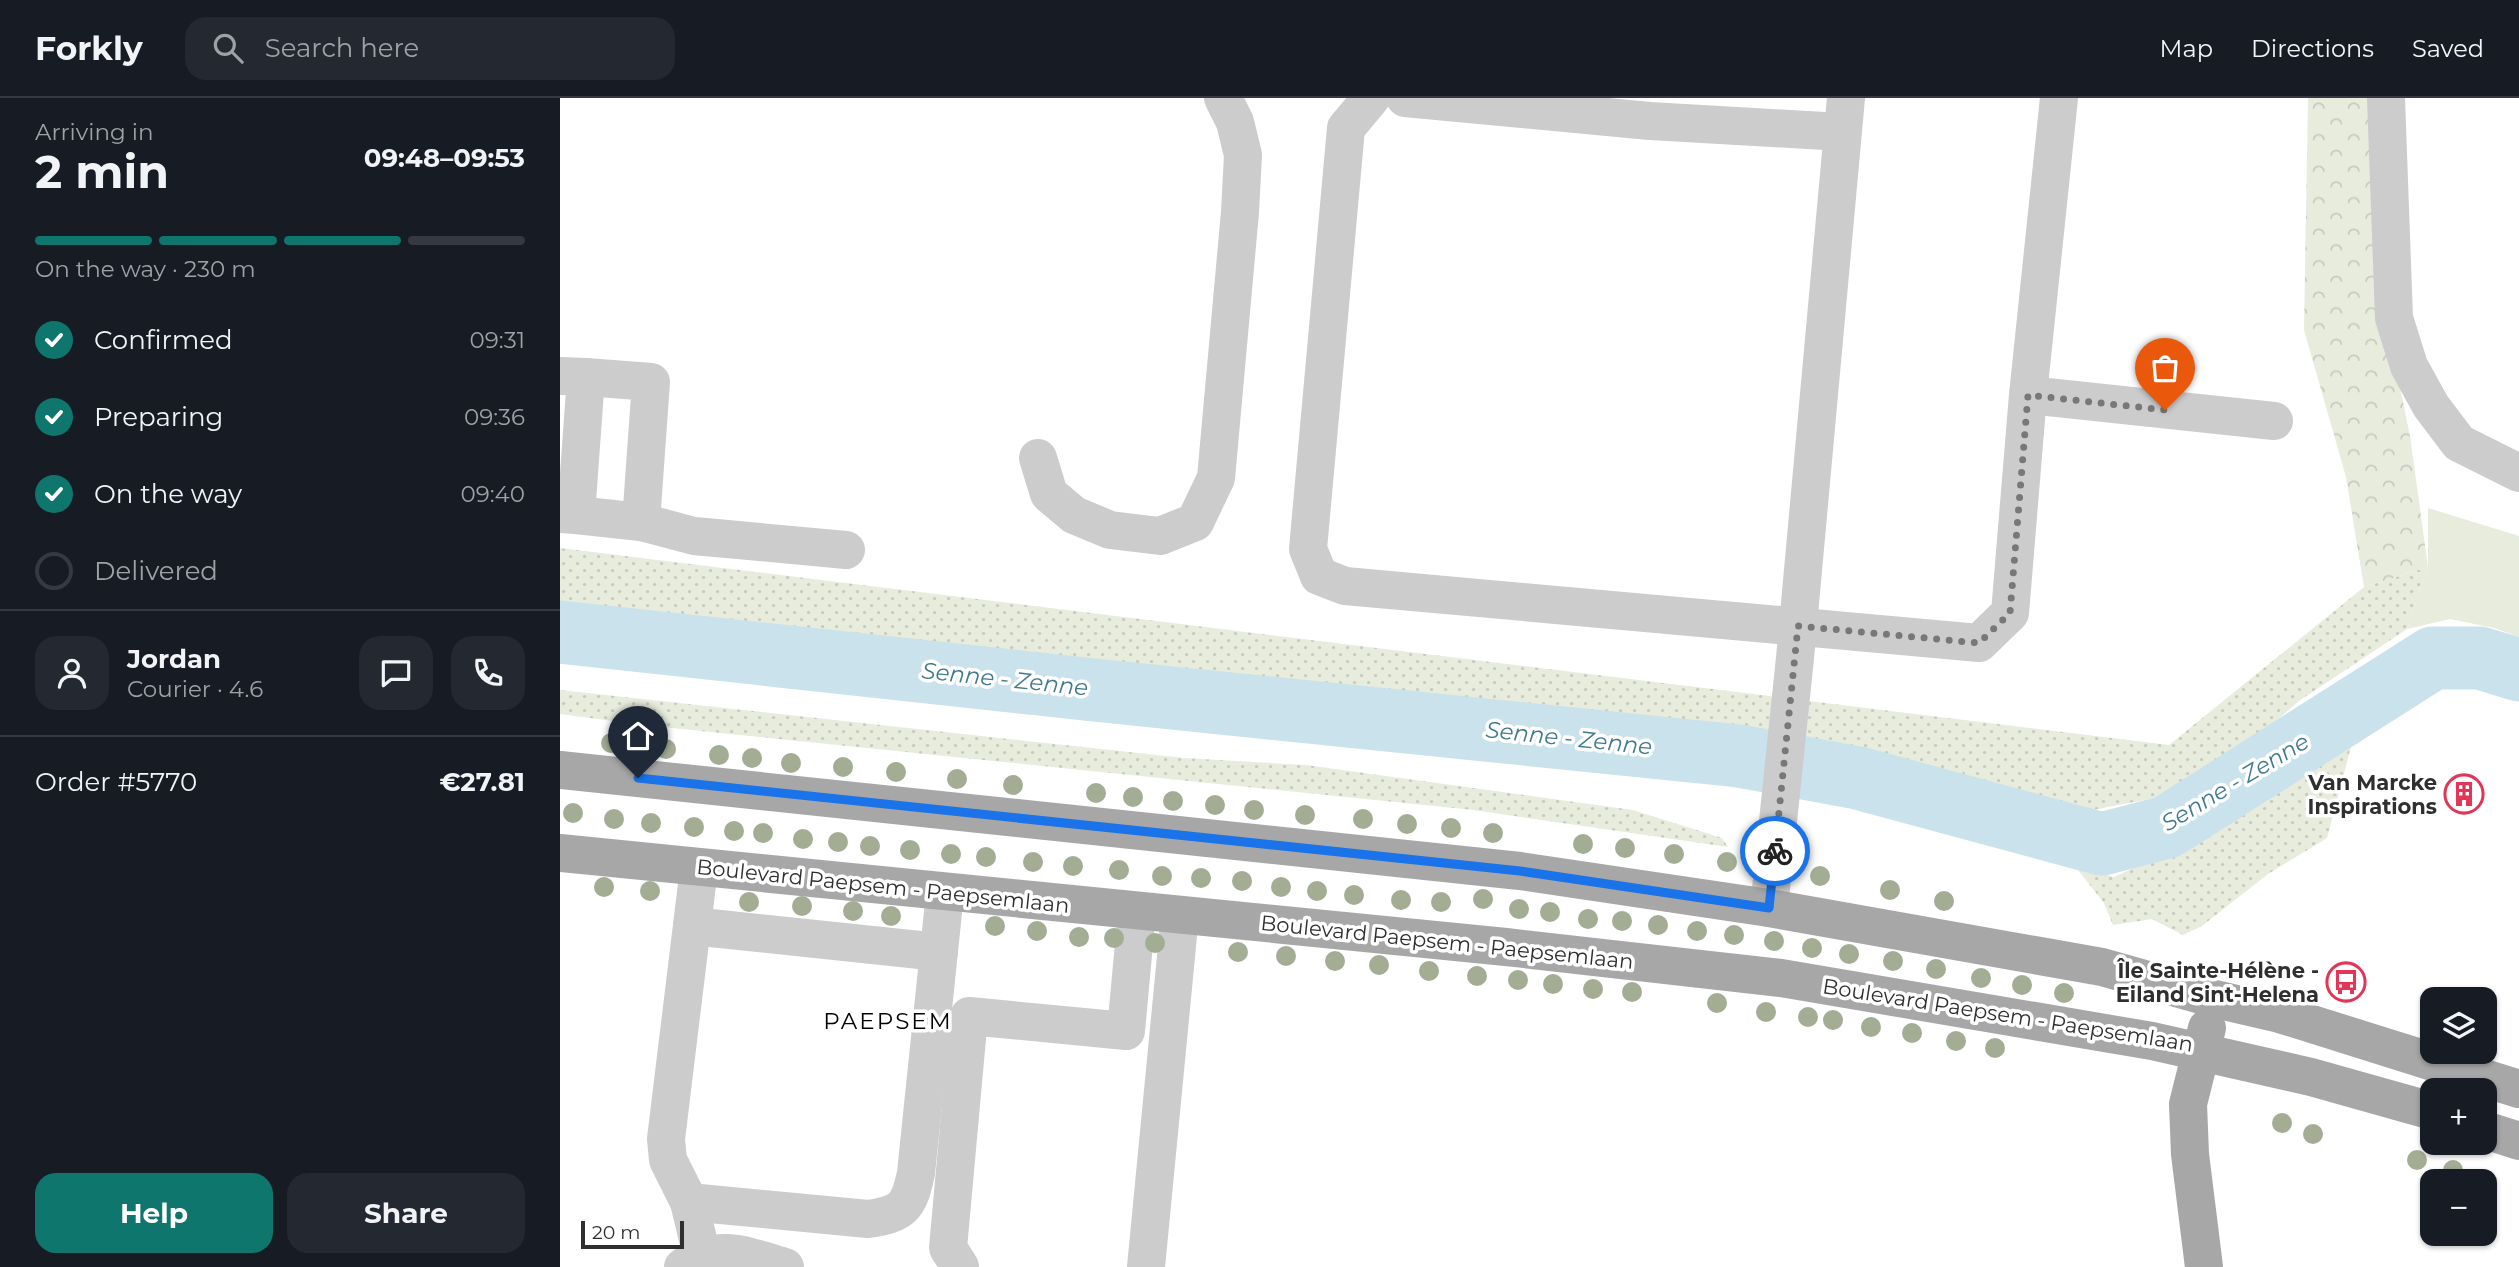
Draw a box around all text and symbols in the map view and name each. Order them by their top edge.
search box [185,17,675,80]
text: Forkly [35,28,143,68]
icon: search [209,29,247,67]
text: Search here [265,32,419,64]
text: Map [2160,34,2213,63]
text: Directions [2251,34,2374,63]
text: Saved [2412,34,2484,63]
text: Arriving in [35,118,154,146]
text: 09:48–09:53 [364,142,525,174]
text: 2 min [35,143,169,200]
text: On the way · 230 m [35,255,256,283]
icon: check [35,321,73,359]
text: Confirmed [94,324,233,356]
text: 09:31 [470,326,525,354]
pin [2135,338,2195,410]
icon: bag [2146,349,2184,387]
icon: check [35,398,73,436]
text: Preparing [94,401,223,433]
text: 09:36 [464,403,525,431]
icon: check [35,475,73,513]
text: On the way [94,478,242,510]
text: 09:40 [460,480,525,508]
text: Delivered [94,555,218,587]
button: person [35,636,109,710]
button: chat [359,636,433,710]
button: phone [451,636,525,710]
text: Jordan [127,643,221,675]
water label: Senne - Zenne [920,656,1090,702]
text: Courier · 4.6 [127,675,263,703]
pin [608,706,668,778]
water label: Senne - Zenne [1484,715,1654,761]
icon: home [619,717,657,755]
water label: Senne - Zenne [2156,727,2314,837]
text: Order #5770 [35,766,197,798]
text: €27.81 [439,766,525,798]
place label: Van Marcke Inspirations [2307,770,2437,819]
building icon: Van Marcke Inspirations [2443,773,2485,815]
courier [1740,816,1810,886]
icon: bike [1756,832,1794,870]
street label: Boulevard Paepsem - Paepsemlaan [695,854,1071,918]
street label: Boulevard Paepsem - Paepsemlaan [1259,910,1635,974]
place label: Île Sainte-Hélène - Eiland Sint-Helena [2116,958,2319,1007]
bus stop icon: Île Sainte-Hélène - Eiland Sint-Helena [2325,961,2367,1003]
street label: Boulevard Paepsem - Paepsemlaan [1821,973,2195,1057]
map controls [2420,987,2497,1246]
button: layers [2420,987,2497,1064]
district label: PAEPSEM [823,1007,953,1035]
button: + [2420,1078,2497,1155]
button: − [2420,1169,2497,1246]
button: Help [35,1173,273,1253]
button: Share [287,1173,525,1253]
scale bar [581,1218,684,1250]
text: 20 m [592,1221,640,1244]

